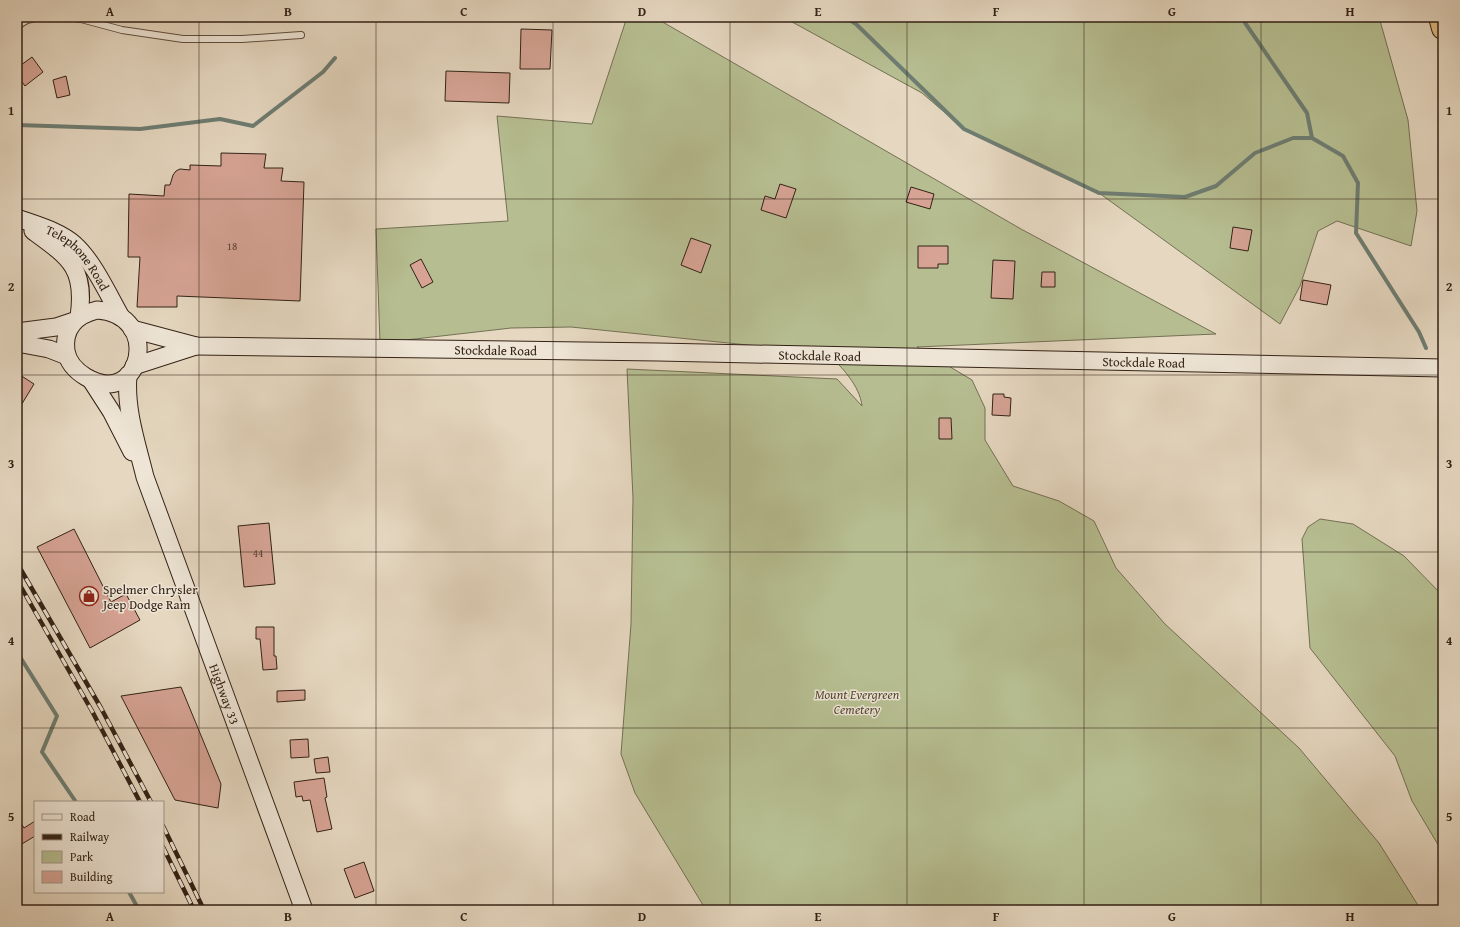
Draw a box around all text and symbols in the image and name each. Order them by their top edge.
text: A [106,2,115,21]
text: B [284,2,292,21]
text: C [460,2,468,21]
text: D [638,2,646,21]
text: E [815,2,822,21]
text: F [993,2,1000,21]
text: G [1168,2,1176,21]
text: H [1345,2,1355,21]
text: 1 [8,101,14,120]
text: 1 [1446,101,1452,120]
street label: Telephone Road [43,220,114,294]
house number: 18 [227,238,237,254]
text: 2 [8,277,15,296]
text: 2 [1446,277,1453,296]
street label: Stockdale Road [454,340,537,360]
street label: Stockdale Road [778,345,861,366]
street label: Stockdale Road [1102,352,1185,373]
text: 3 [8,454,14,473]
text: 3 [1446,454,1452,473]
house number: 44 [253,545,263,561]
place label: Spelmer Chrysler Jeep Dodge Ram [101,580,198,614]
shop icon: Spelmer Chrysler Jeep Dodge Ram [78,585,100,607]
text: 4 [8,631,15,650]
text: 4 [1446,631,1453,650]
street label: Highway 33 [204,661,244,727]
park label: Mount Evergreen Cemetery [815,685,900,719]
legend [34,801,164,893]
text: 5 [8,807,15,826]
text: 5 [1446,807,1453,826]
text: Road [70,808,96,825]
text: Railway [70,828,109,845]
text: Park [70,848,94,865]
text: Building [70,868,113,885]
text: A [106,907,115,926]
text: B [284,907,292,926]
text: C [460,907,468,926]
text: D [638,907,646,926]
text: E [815,907,822,926]
text: F [993,907,1000,926]
text: G [1168,907,1176,926]
text: H [1345,907,1355,926]

